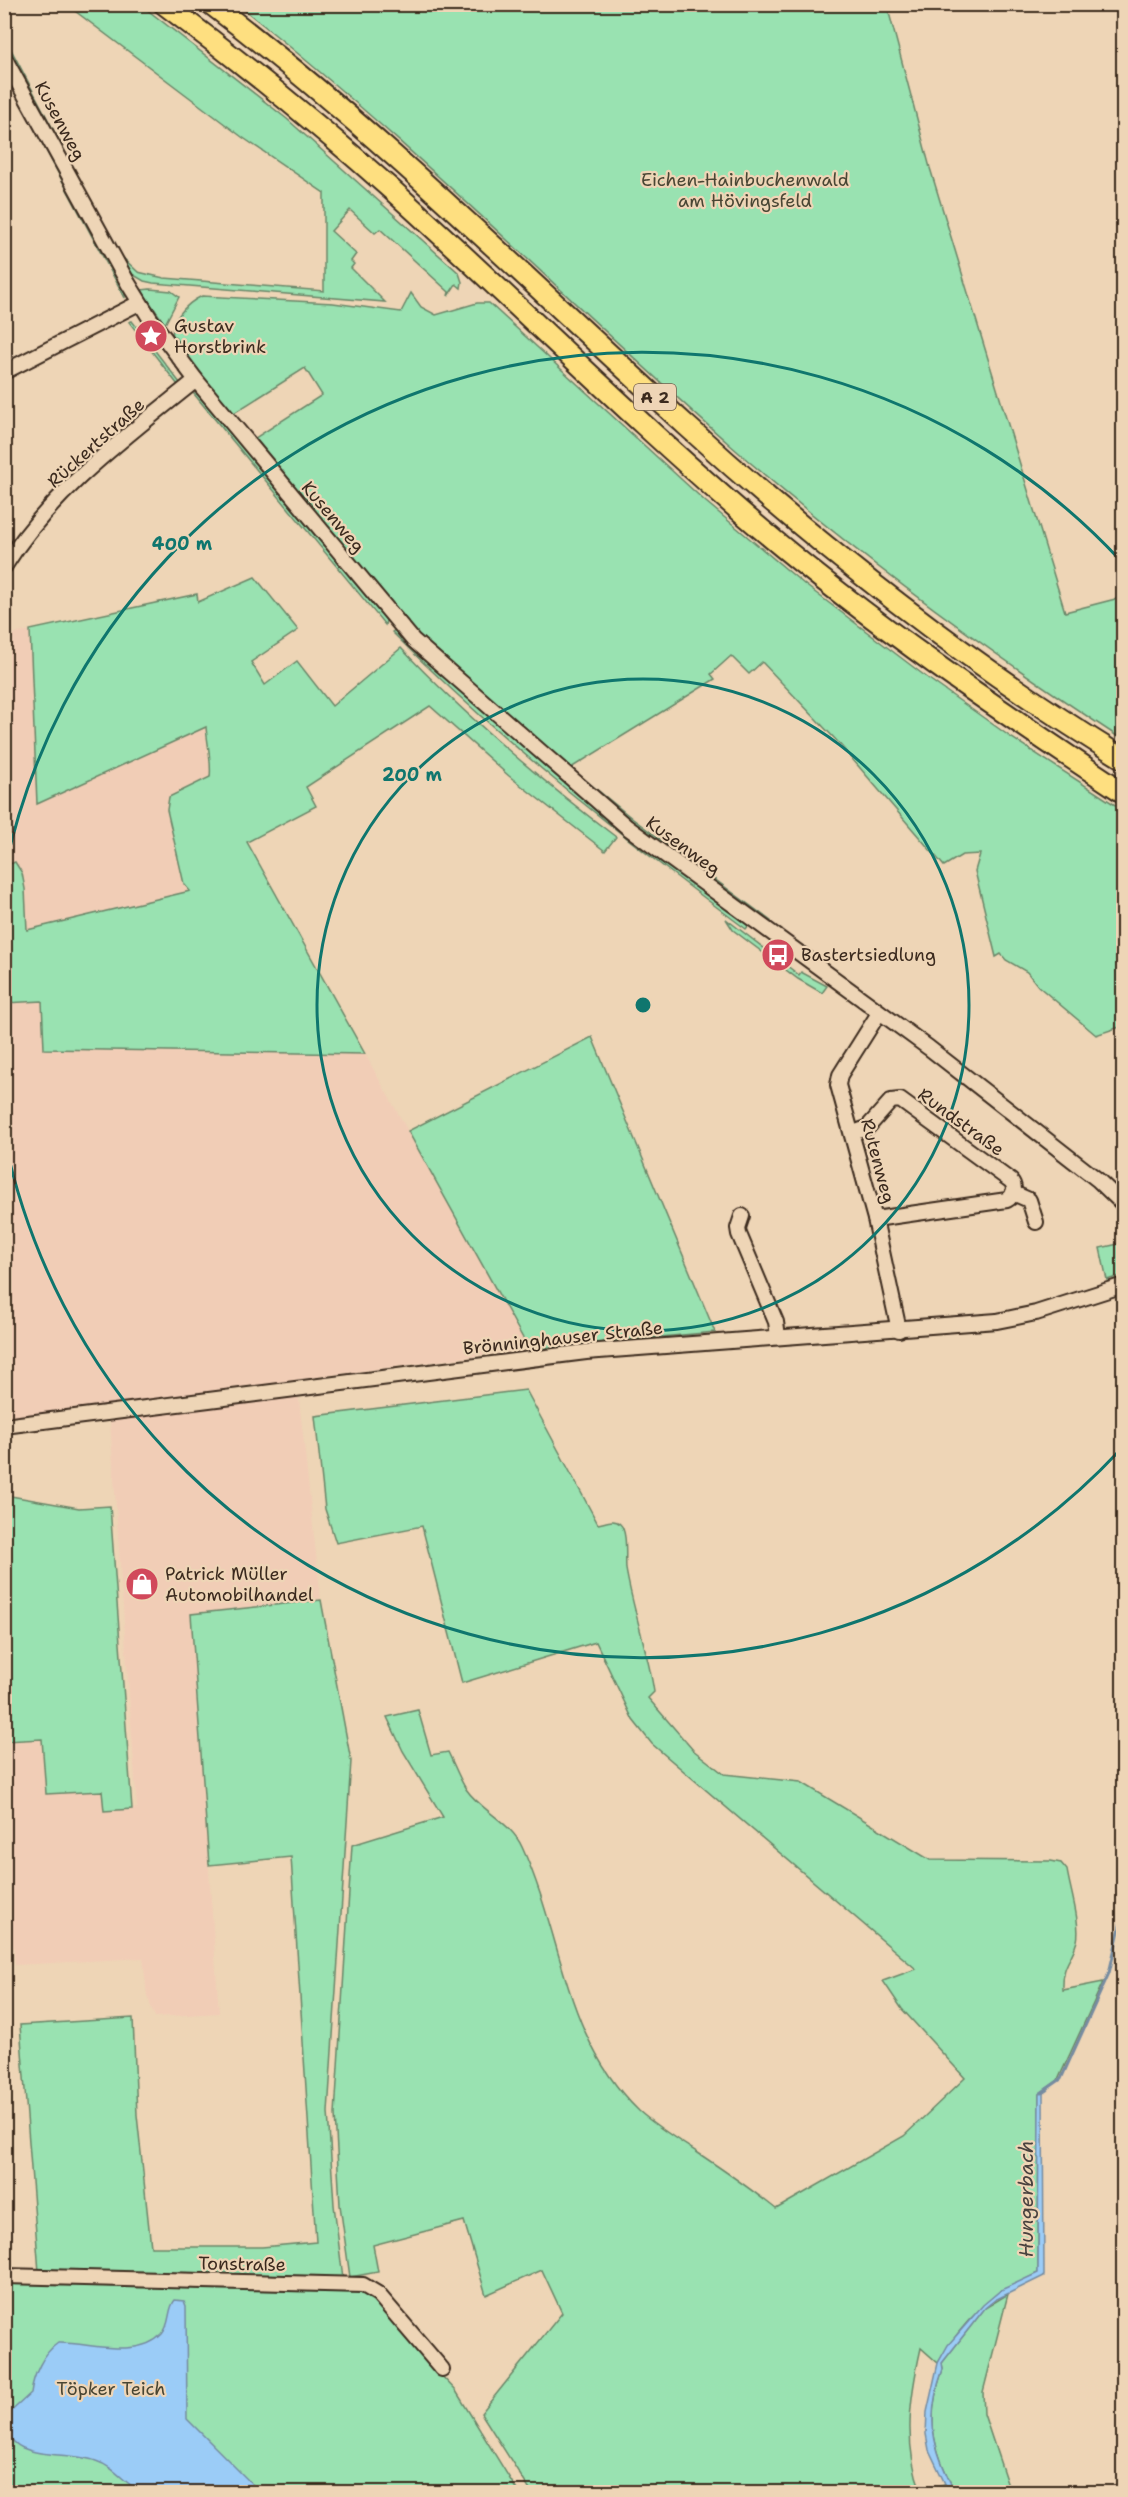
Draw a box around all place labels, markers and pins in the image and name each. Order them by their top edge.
place label: Gustav Horstbrink [174,314,266,359]
place icon: Gustav Horstbrink [133,318,169,354]
bus stop icon: Bastertsiedlung [760,937,796,973]
place label: Bastertsiedlung [801,943,936,967]
centre of rings [633,995,653,1015]
place label: Patrick Müller Automobilhandel [165,1562,314,1607]
shop icon: Patrick Müller Automobilhandel [124,1566,160,1602]

